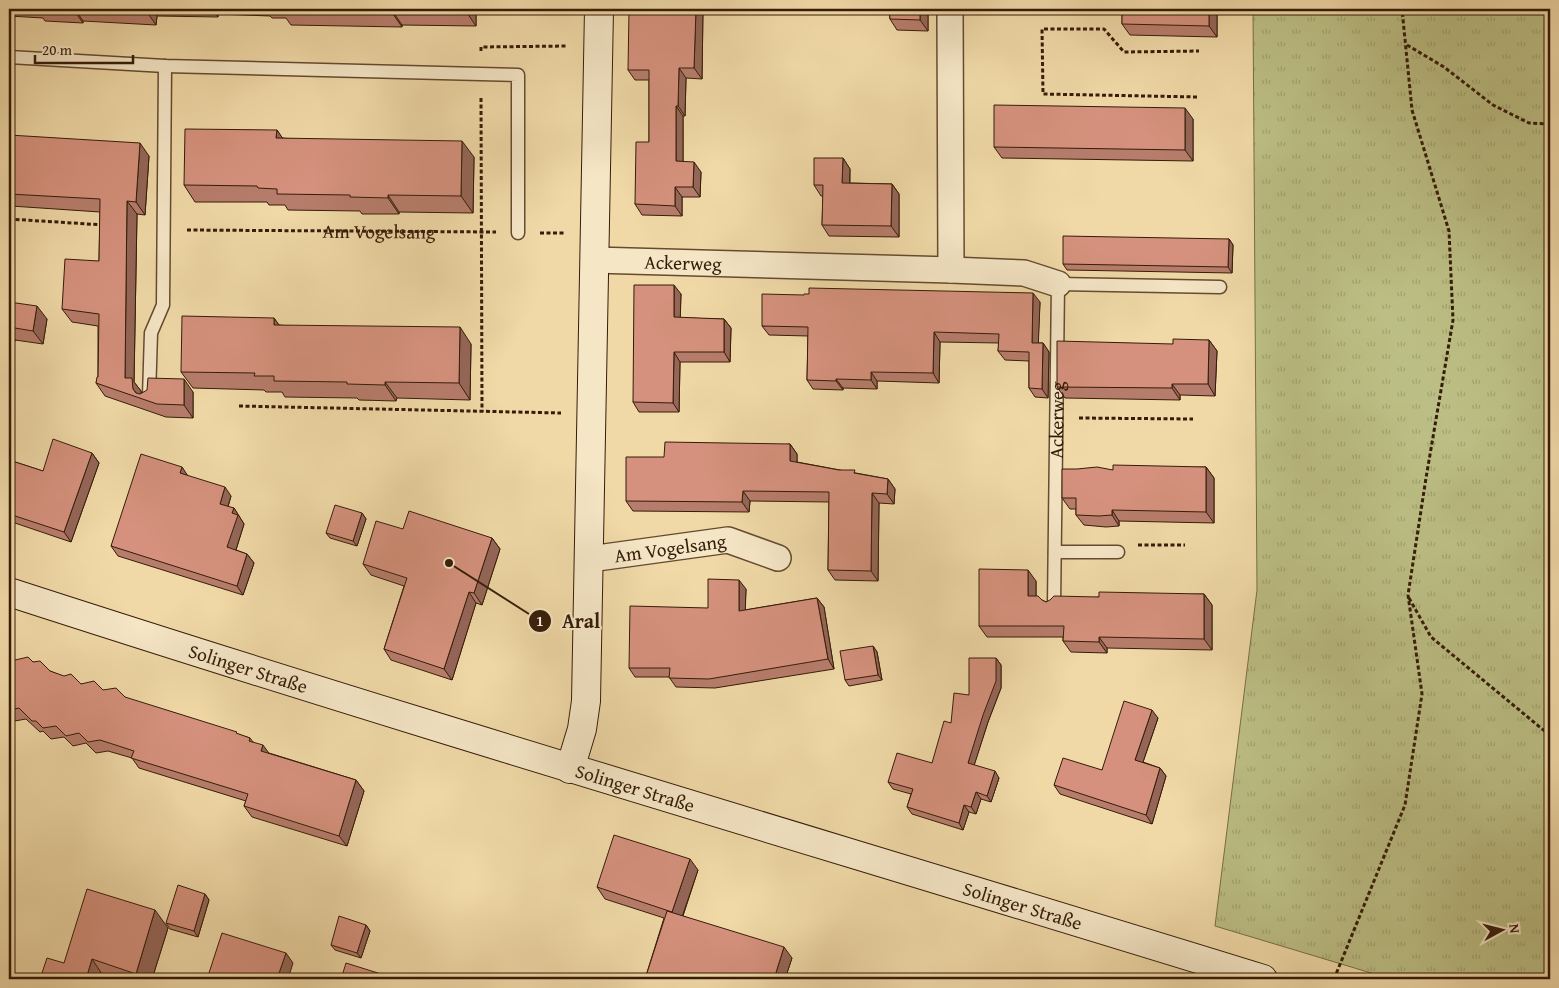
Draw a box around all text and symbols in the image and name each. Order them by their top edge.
scale bar [35,32,132,64]
text: 20 m [42,39,73,60]
street label: Am Vogelsang [323,217,436,246]
street label: Ackerweg [644,247,722,278]
street label: Ackerweg [1042,381,1071,459]
street label: Am Vogelsang [613,526,728,570]
callout: Aral [527,603,610,638]
text: Aral [562,606,600,635]
text: 1 [536,610,544,631]
street label: Solinger Straße [185,636,311,700]
street label: Solinger Straße [572,756,698,819]
street label: Solinger Straße [959,874,1086,937]
north arrow [1476,906,1526,956]
text: N [1504,923,1525,935]

